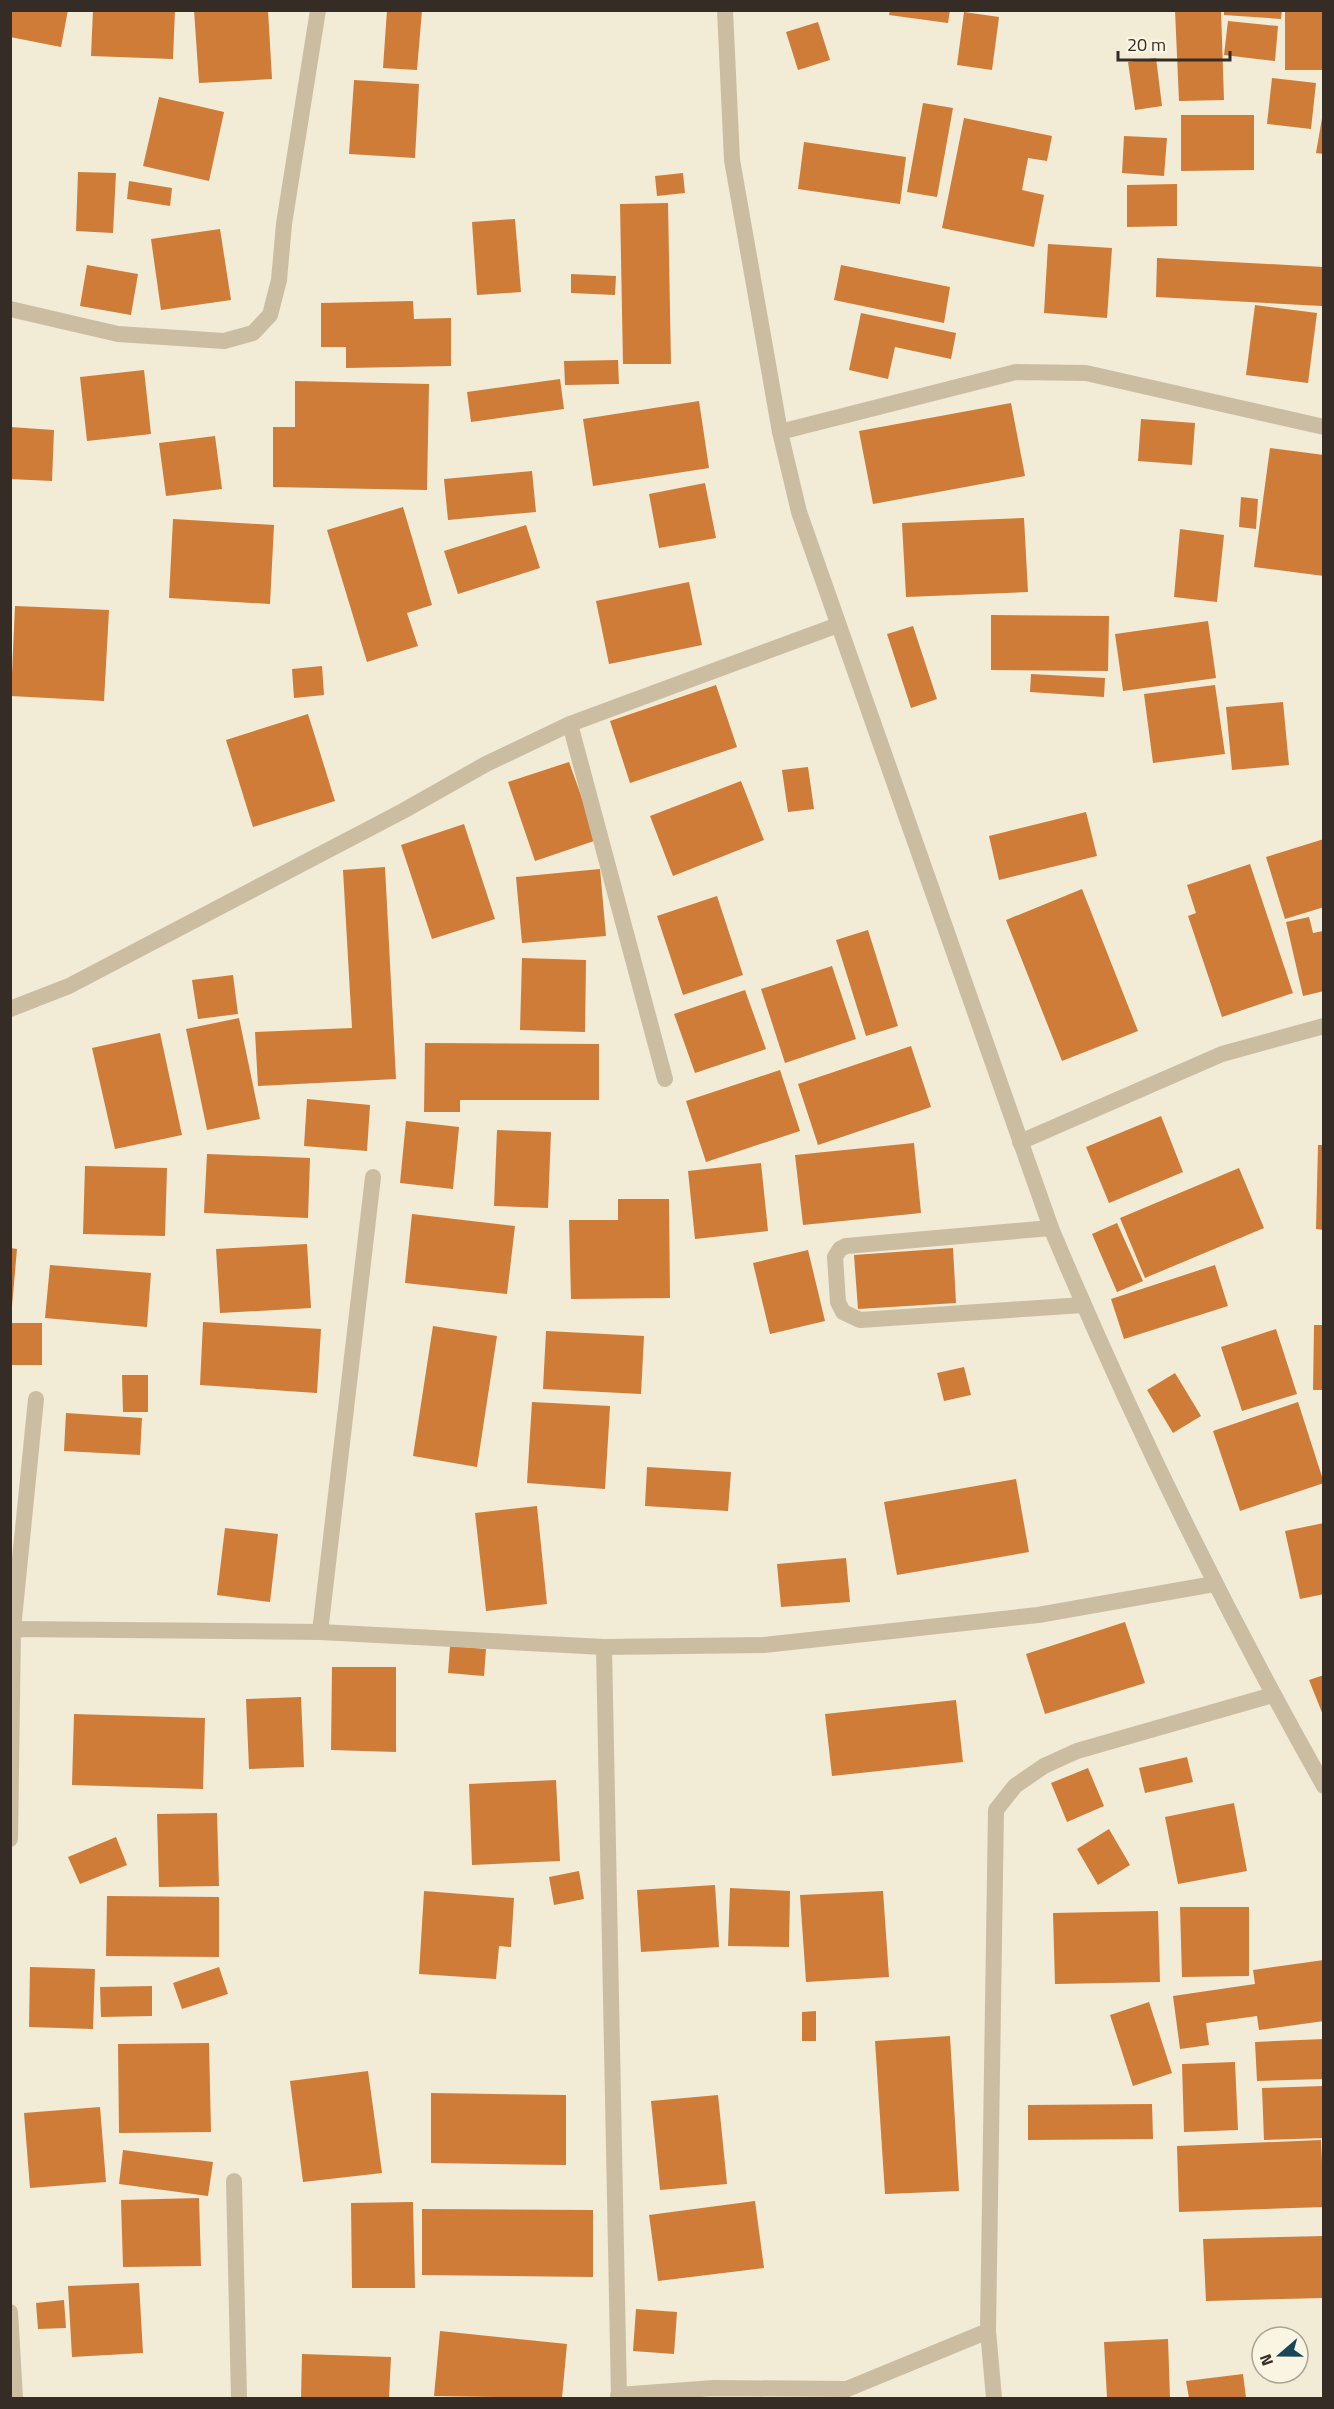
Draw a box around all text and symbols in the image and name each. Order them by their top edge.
scale bar [1118,24,1230,62]
text: 20 m [1127,31,1166,58]
north arrow [1250,2325,1310,2385]
text: N [1253,2351,1279,2369]

